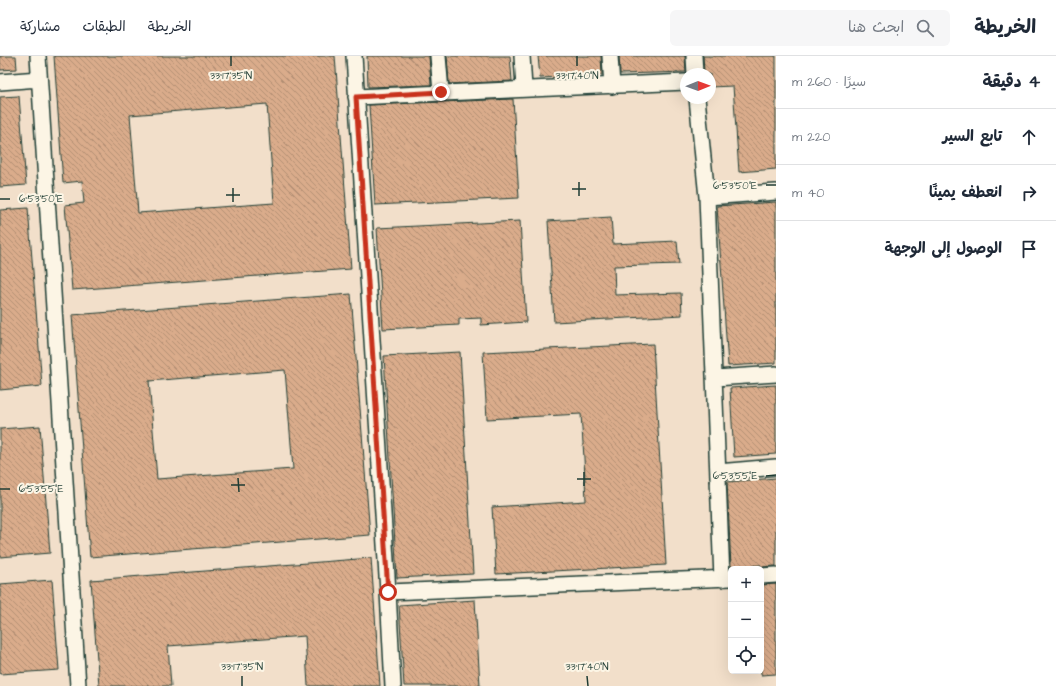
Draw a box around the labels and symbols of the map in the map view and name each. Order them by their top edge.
north arrow [680,68,716,104]
text: 33°17'35"N [210,69,252,83]
text: 33°17'40"N [555,69,599,83]
route end [432,83,450,101]
text: 6°53'50"E [713,179,757,193]
text: 6°53'50"E [19,192,63,206]
text: 6°53'55"E [713,469,757,483]
text: 6°53'55"E [19,482,63,496]
route start [379,583,397,601]
text: 33°17'35"N [221,660,263,674]
text: 33°17'40"N [565,660,609,674]

